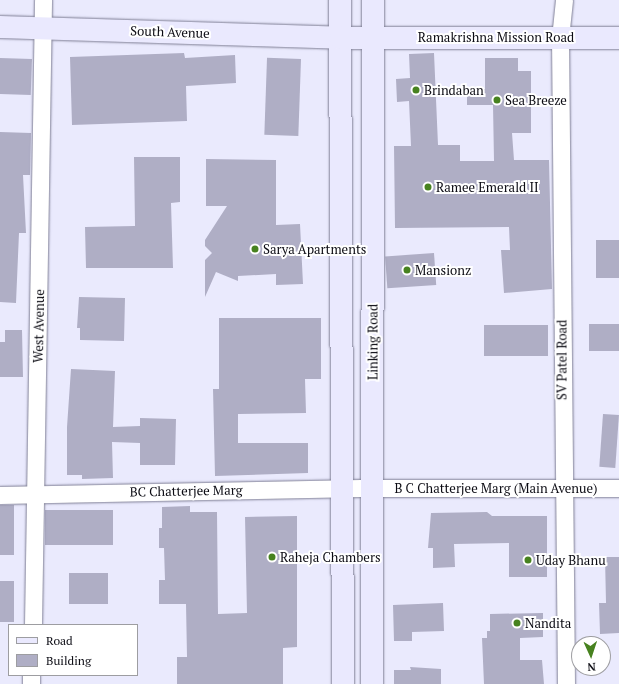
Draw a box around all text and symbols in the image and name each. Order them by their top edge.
street label: South Avenue [130,23,210,41]
street label: Ramakrishna Mission Road [418,29,574,45]
place label: Brindaban [424,82,484,98]
marker: Brindaban [411,85,421,95]
place label: Sea Breeze [505,92,567,108]
marker: Sea Breeze [492,95,502,105]
place label: Ramee Emerald II [436,179,539,195]
marker: Ramee Emerald II [423,182,433,192]
place label: Sarya Apartments [263,241,367,257]
marker: Sarya Apartments [250,244,260,254]
place label: Mansionz [415,262,471,278]
marker: Mansionz [402,265,412,275]
street label: West Avenue [31,289,47,363]
street label: Linking Road [365,304,381,380]
street label: SV Patel Road [554,320,570,400]
street label: B C Chatterjee Marg (Main Avenue) [394,480,598,496]
street label: BC Chatterjee Marg [129,482,243,500]
place label: Raheja Chambers [280,549,381,565]
marker: Raheja Chambers [267,552,277,562]
place label: Uday Bhanu [536,552,606,568]
marker: Uday Bhanu [523,555,533,565]
place label: Nandita [525,615,571,631]
marker: Nandita [512,618,522,628]
legend [8,624,138,676]
text: Road [46,633,73,648]
north arrow [571,636,611,676]
text: Building [46,653,91,668]
text: N [587,660,596,674]

